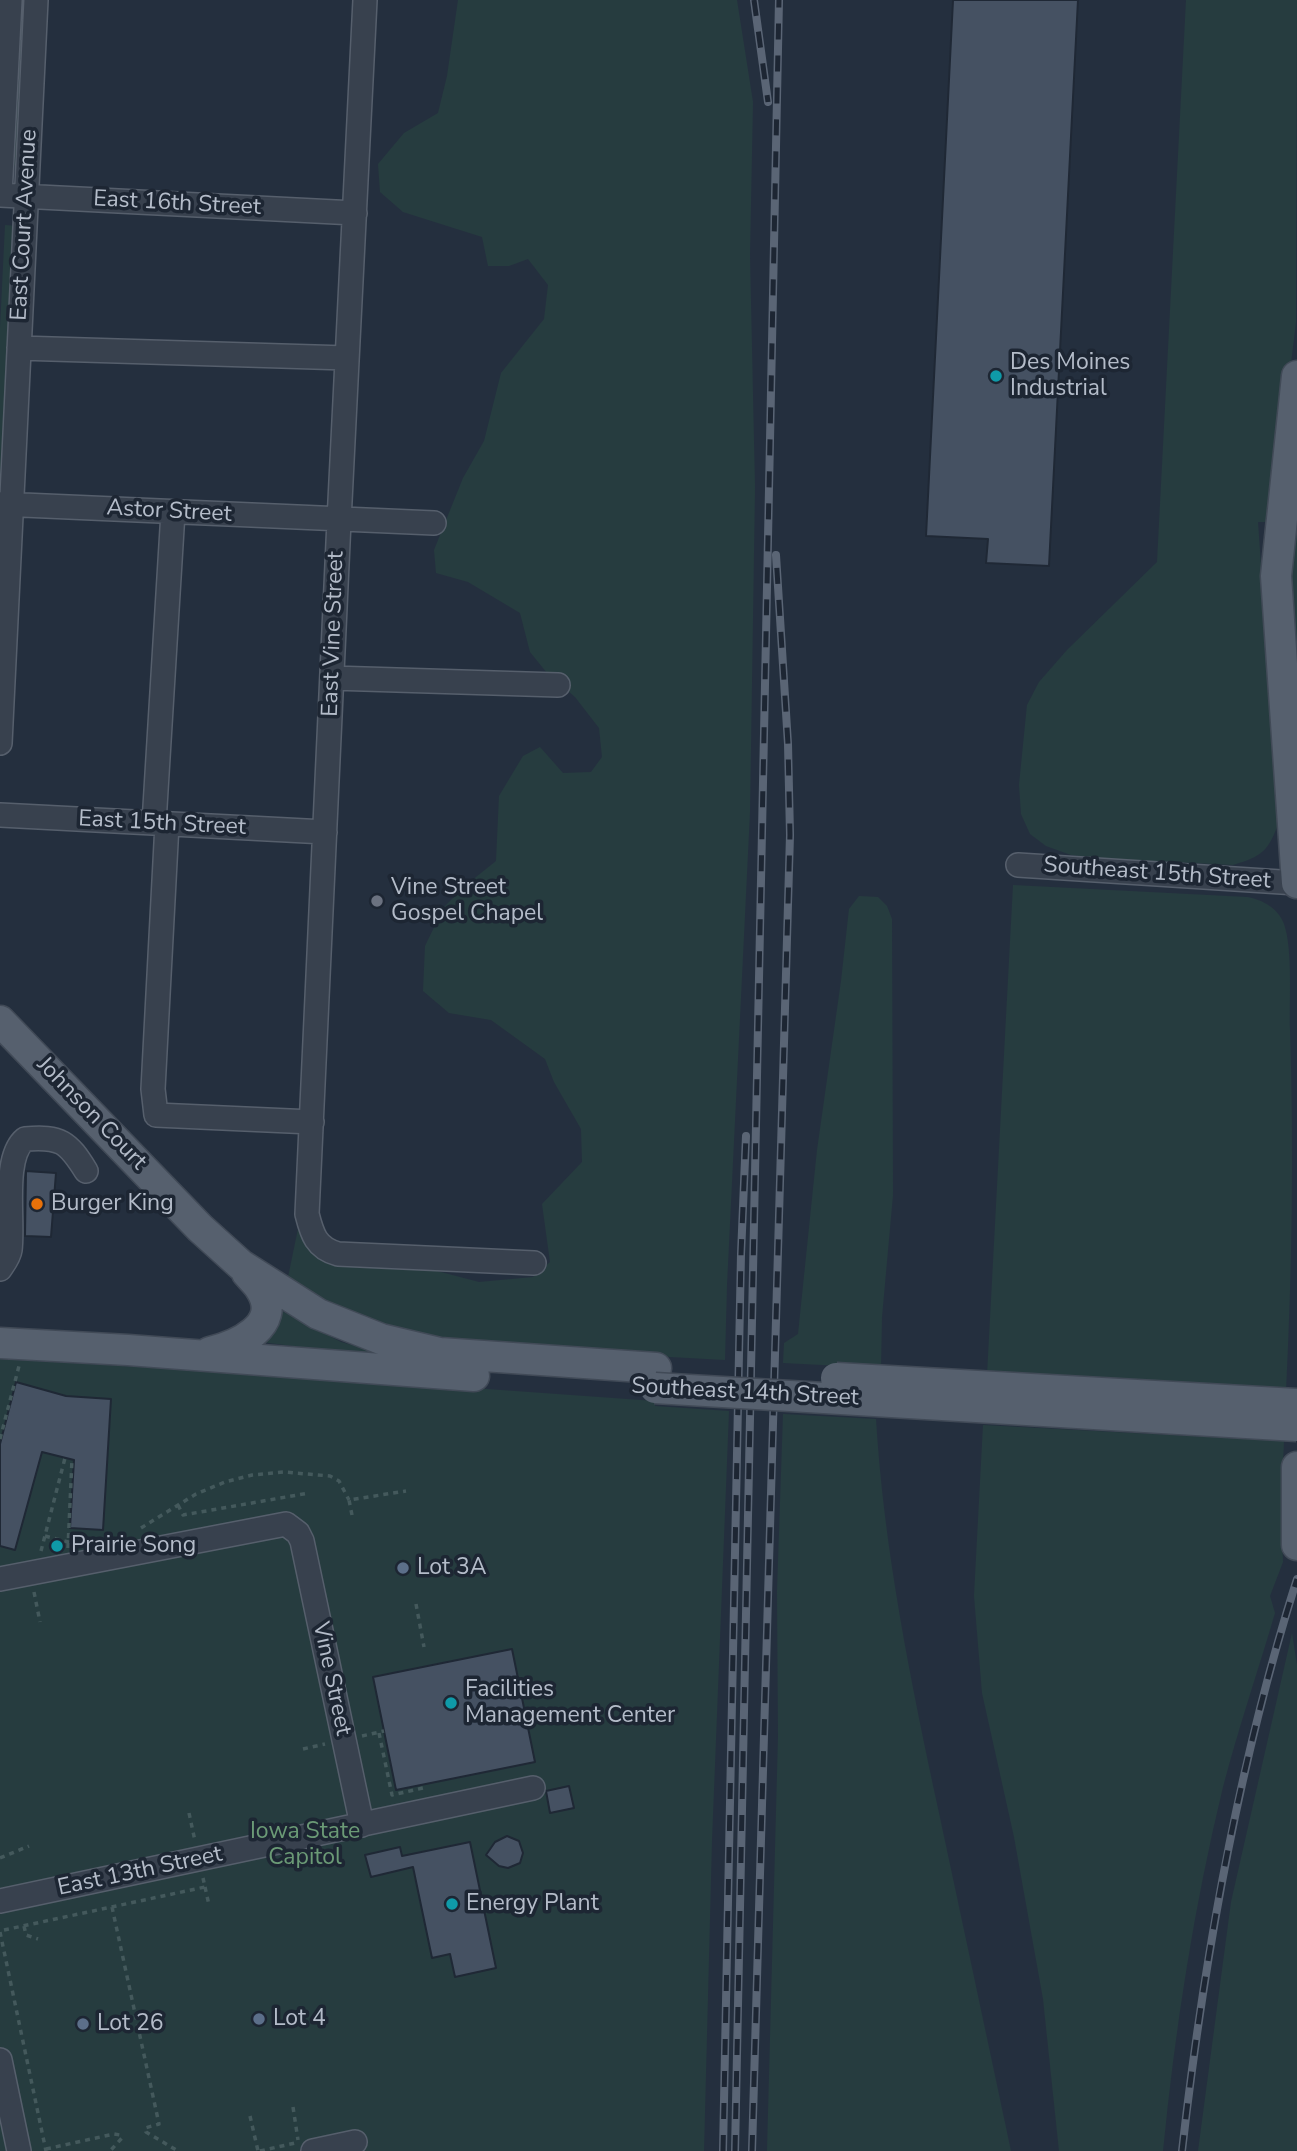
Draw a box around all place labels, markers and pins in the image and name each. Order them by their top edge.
place label: Des Moines Industrial [1010,349,1130,403]
marker: Des Moines Industrial [988,368,1004,384]
place label: Vine Street Gospel Chapel [391,874,543,928]
marker: Vine Street Gospel Chapel [369,893,385,909]
place label: Burger King [51,1190,174,1218]
marker: Burger King [29,1196,45,1212]
place label: Prairie Song [71,1532,196,1560]
marker: Prairie Song [49,1538,65,1554]
place label: Lot 3A [417,1554,487,1582]
marker: Lot 3A [395,1560,411,1576]
place label: Facilities Management Center [465,1676,675,1730]
marker: Facilities Management Center [443,1695,459,1711]
place label: Energy Plant [466,1890,599,1918]
marker: Energy Plant [444,1896,460,1912]
place label: Lot 4 [273,2005,326,2033]
place label: Lot 26 [97,2010,164,2038]
marker: Lot 4 [251,2011,267,2027]
marker: Lot 26 [75,2016,91,2032]

